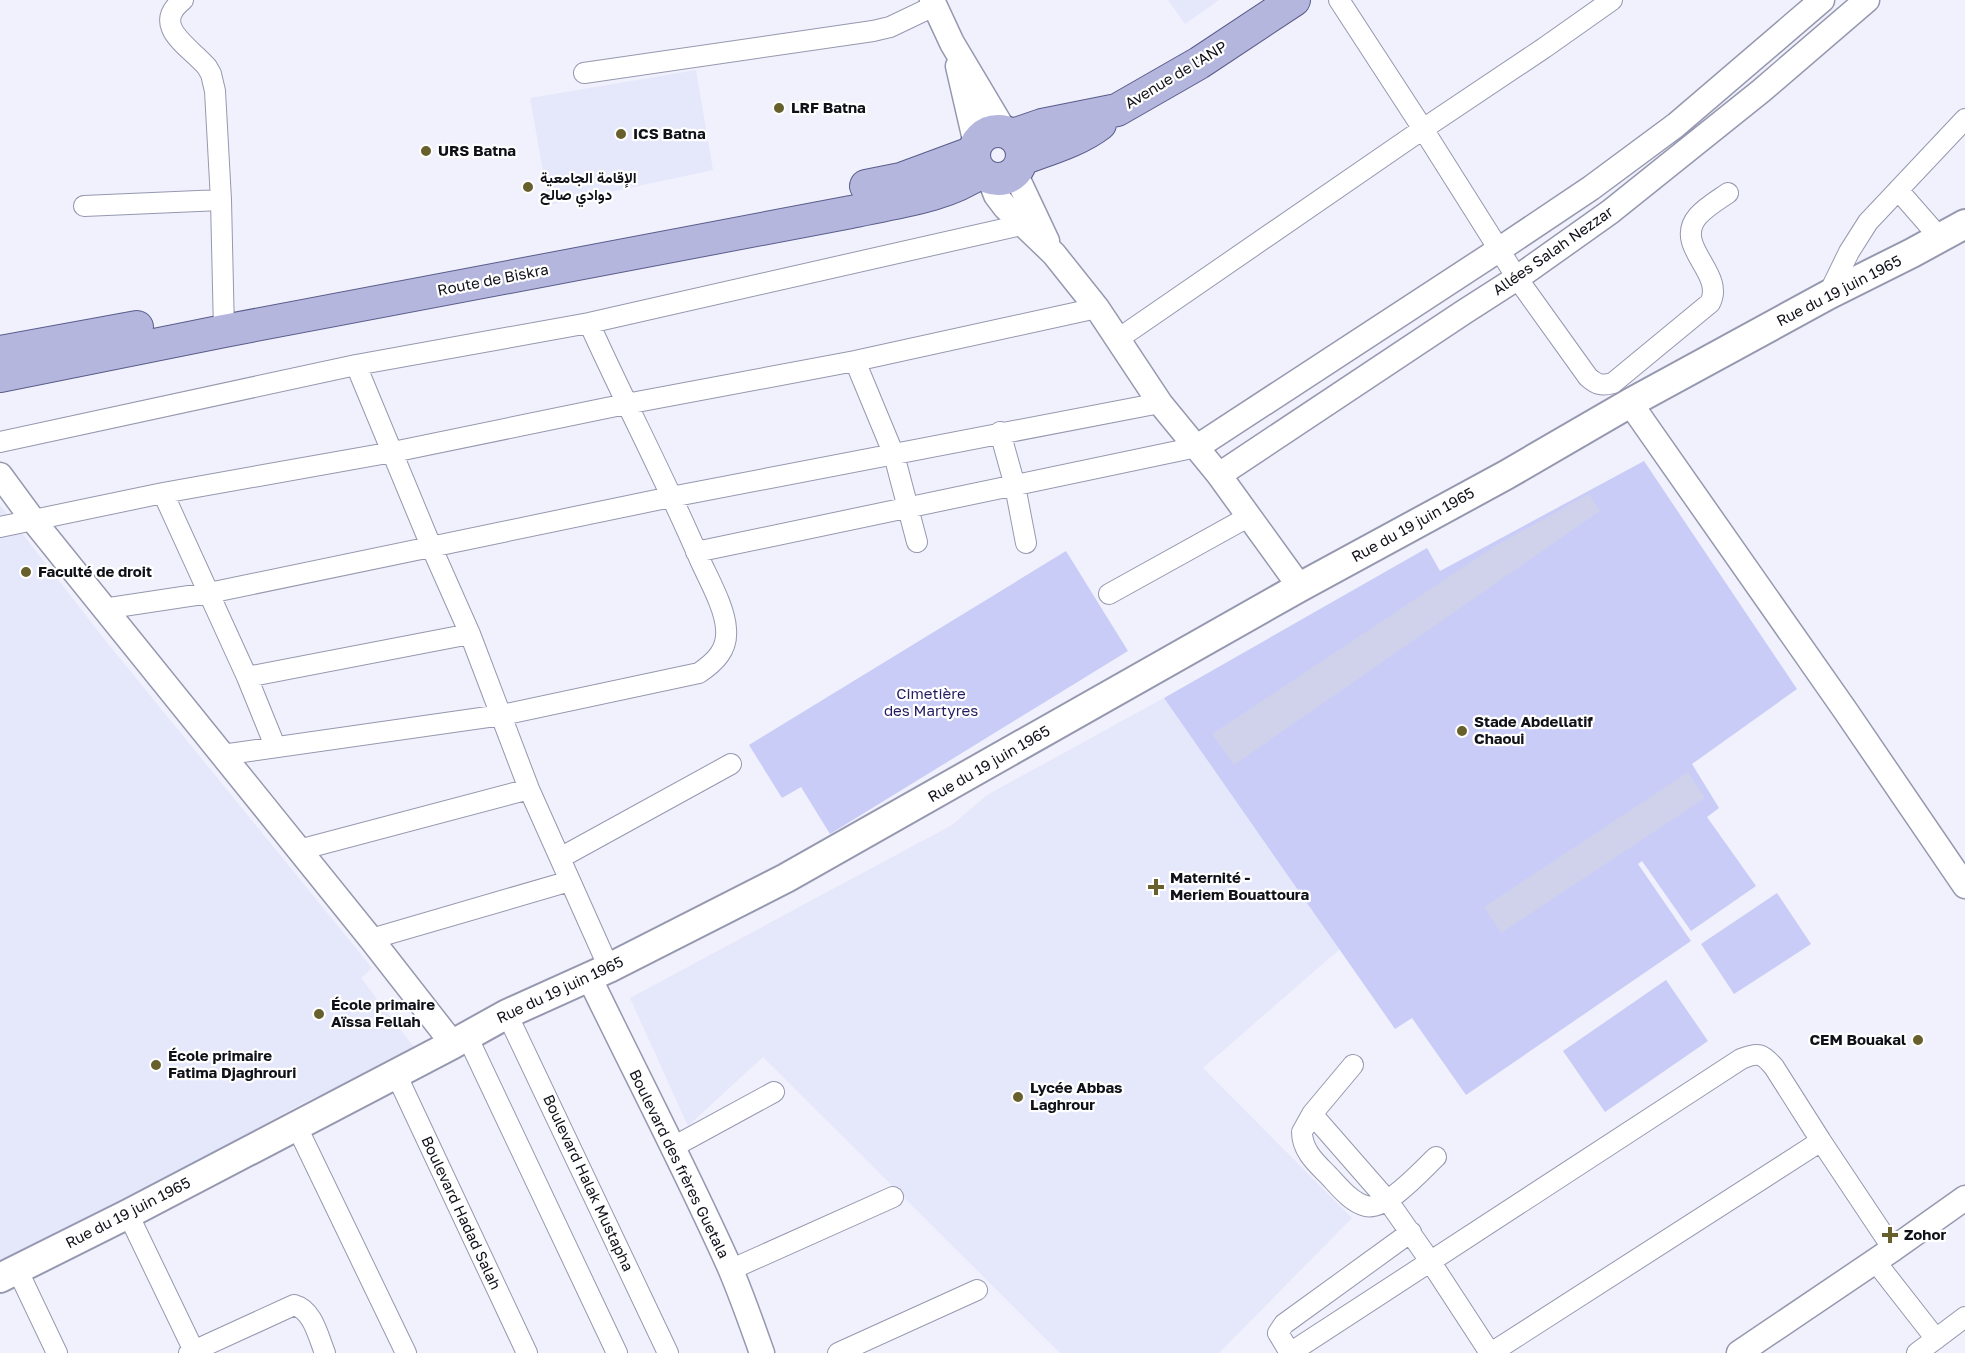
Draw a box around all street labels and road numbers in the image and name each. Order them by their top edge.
street label: Avenue de l'ANP [1121,36,1230,112]
street label: Allées Salah Nezzar [1489,202,1616,298]
street label: Rue du 19 juin 1965 [1773,251,1904,329]
street label: Route de Biskra [436,259,550,299]
street label: Rue du 19 juin 1965 [1348,483,1477,565]
street label: Rue du 19 juin 1965 [924,721,1053,805]
street label: Rue du 19 juin 1965 [493,952,626,1026]
street label: Boulevard des frères Guetala [626,1066,734,1261]
street label: Boulevard Halak Mustapha [540,1091,638,1274]
street label: Boulevard Hadad Salah [418,1133,505,1292]
street label: Rue du 19 juin 1965 [62,1173,193,1251]

